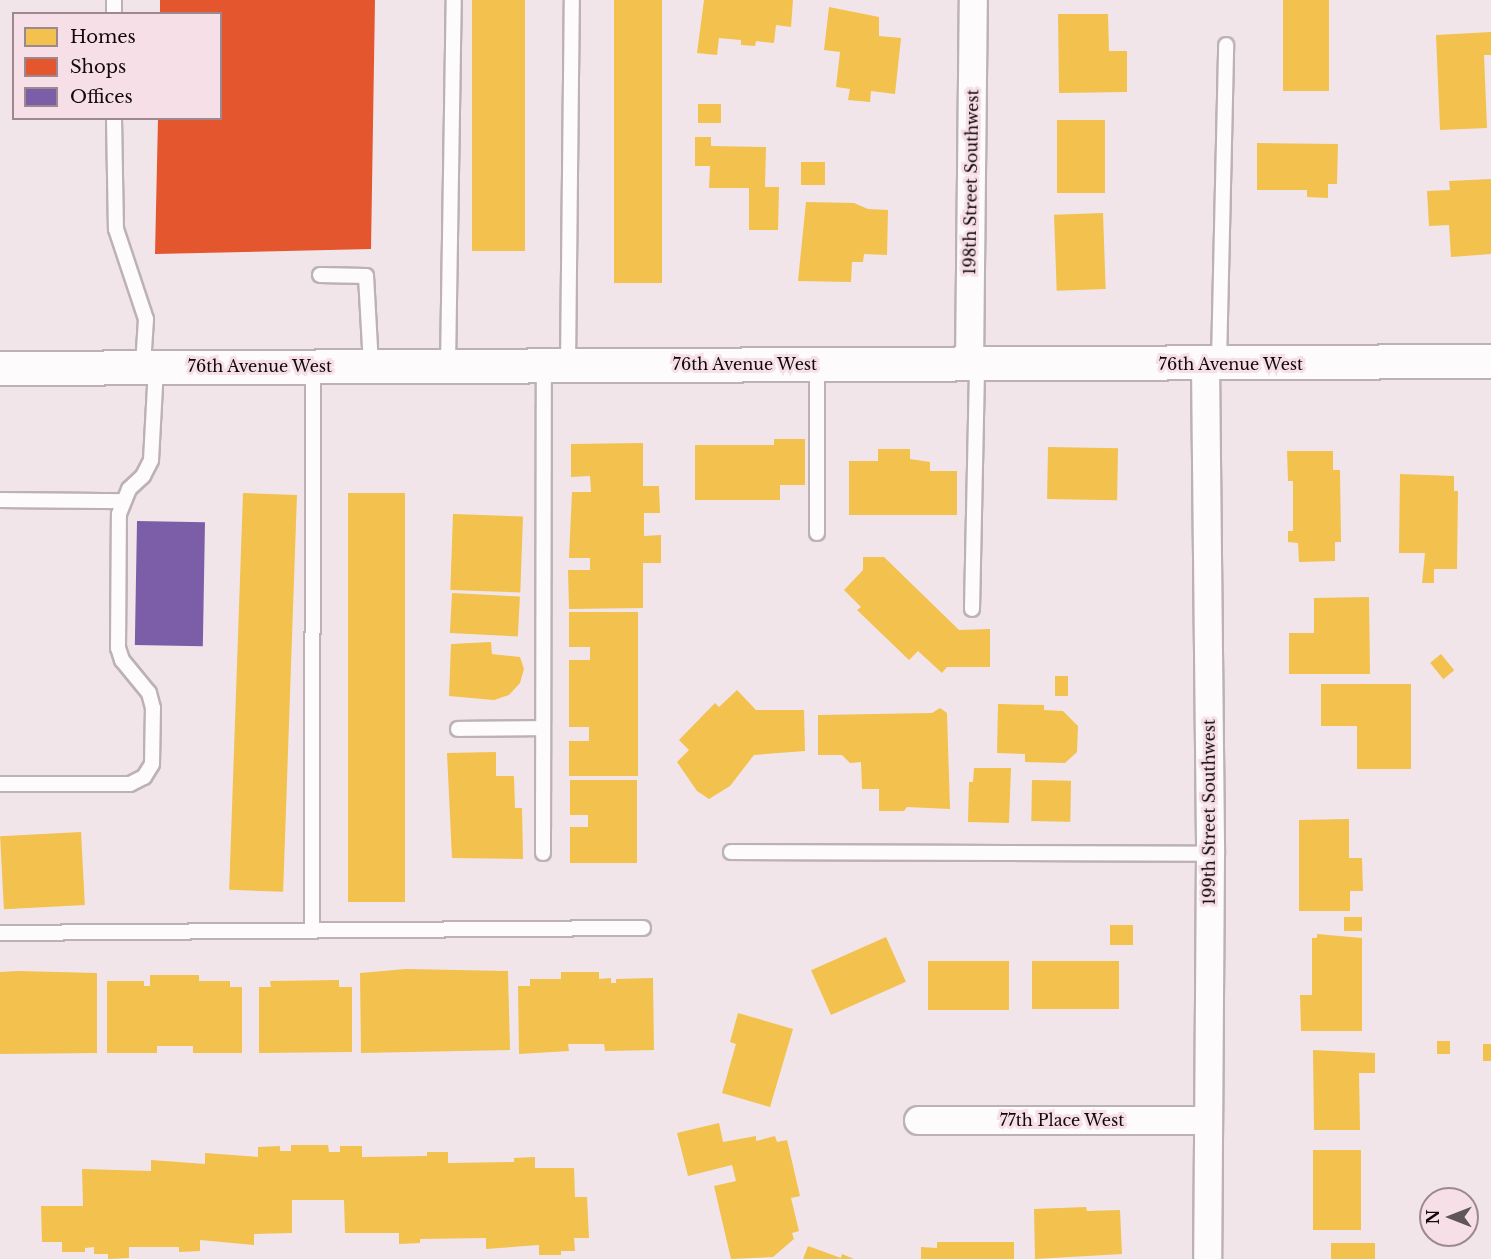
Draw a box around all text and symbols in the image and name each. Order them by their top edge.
legend [12,12,222,120]
text: Homes [70,26,136,48]
text: Shops [70,56,126,78]
text: Offices [70,86,133,108]
street label: 198th Street Southwest [960,89,982,275]
street label: 76th Avenue West [672,354,818,374]
street label: 76th Avenue West [1158,354,1304,374]
street label: 76th Avenue West [187,356,333,376]
street label: 199th Street Southwest [1199,719,1219,905]
street label: 77th Place West [999,1110,1125,1130]
north arrow [1419,1187,1479,1247]
text: N [1423,1209,1443,1225]

